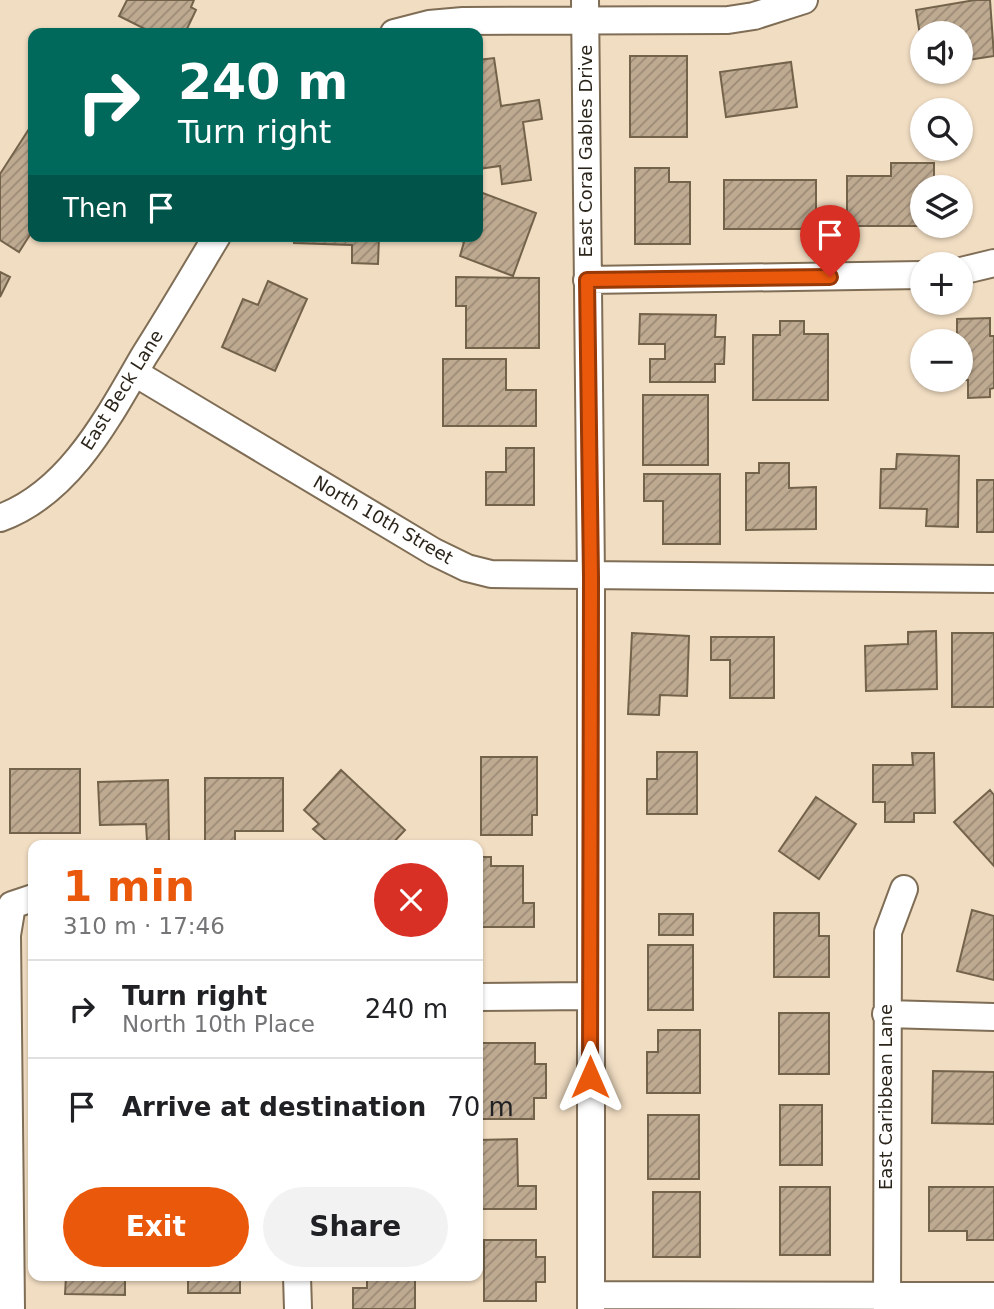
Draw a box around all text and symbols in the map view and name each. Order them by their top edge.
map controls [910,21,973,392]
button: sound [910,21,973,84]
street label: East Coral Gables Drive [575,45,596,257]
text: 240 m [178,54,348,111]
icon: right [63,56,154,147]
button: search [910,98,973,161]
text: Turn right [178,113,331,151]
button: layers [910,175,973,238]
icon: arrive [142,189,180,227]
text: Then [63,193,128,223]
pin [800,205,860,277]
icon: arrive [811,216,849,254]
button: + [910,252,973,315]
street label: East Beck Lane [76,326,167,454]
button: − [910,329,973,392]
street label: North 10th Street [310,471,457,568]
text: 1 min [63,862,195,911]
button: close [374,863,448,937]
text: 310 m · 17:46 [63,913,225,939]
text: Turn right [122,981,267,1011]
icon: right [63,990,101,1028]
text: 240 m [365,994,448,1024]
street label: East Caribbean Lane [875,1004,896,1190]
text: North 10th Place [122,1011,315,1037]
position arrow [553,1040,627,1114]
icon: arrive [63,1088,101,1126]
text: Arrive at destination [122,1092,426,1122]
text: 70 m [447,1092,514,1122]
button: Exit [63,1187,249,1267]
button: Share [263,1187,448,1267]

